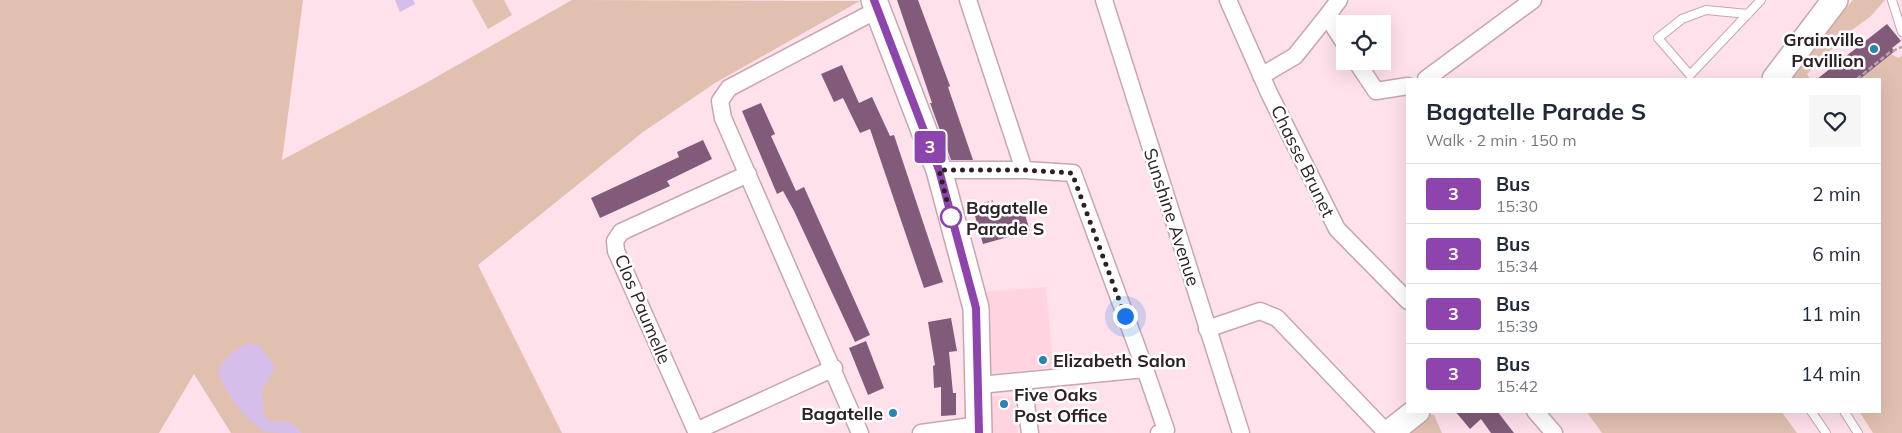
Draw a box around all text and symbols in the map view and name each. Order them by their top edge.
map controls [1336,15,1391,70]
button: locate [1336,15,1391,70]
place label: Grainville Pavillion [1783,28,1864,72]
marker: Grainville Pavillion [1868,43,1880,55]
button: heart [1809,95,1861,147]
text: Bagatelle Parade S [1426,96,1646,126]
street label: Chasse Brunet [1266,101,1340,221]
text: Walk · 2 min · 150 m [1426,130,1577,150]
line badge: 3 [914,131,946,163]
text: 3 [925,135,935,158]
street label: Sunshine Avenue [1139,145,1205,289]
text: Bus [1496,172,1530,196]
text: 3 [1448,182,1459,205]
text: 2 min [1812,182,1861,206]
place label: Bagatelle Parade S [966,196,1048,240]
text: 15:30 [1496,196,1538,216]
marker: Bagatelle Parade S [940,206,962,228]
text: Bus [1496,232,1530,256]
text: 3 [1448,242,1459,265]
text: 6 min [1812,242,1861,266]
street label: Clos Paumelle [610,251,676,367]
text: 15:34 [1496,256,1538,276]
text: Bus [1496,292,1530,316]
text: 3 [1448,302,1459,325]
text: 11 min [1801,302,1861,326]
your location [1113,304,1138,329]
text: 15:39 [1496,316,1538,336]
place label: Elizabeth Salon [1053,349,1186,372]
text: Bus [1496,352,1530,376]
marker: Elizabeth Salon [1037,354,1049,366]
text: 3 [1448,362,1459,385]
text: 14 min [1801,362,1861,386]
text: 15:42 [1496,376,1538,396]
place label: Five Oaks Post Office [1014,383,1107,427]
marker: Five Oaks Post Office [998,398,1010,410]
place label: Bagatelle [801,402,883,425]
marker: Bagatelle [887,407,899,419]

